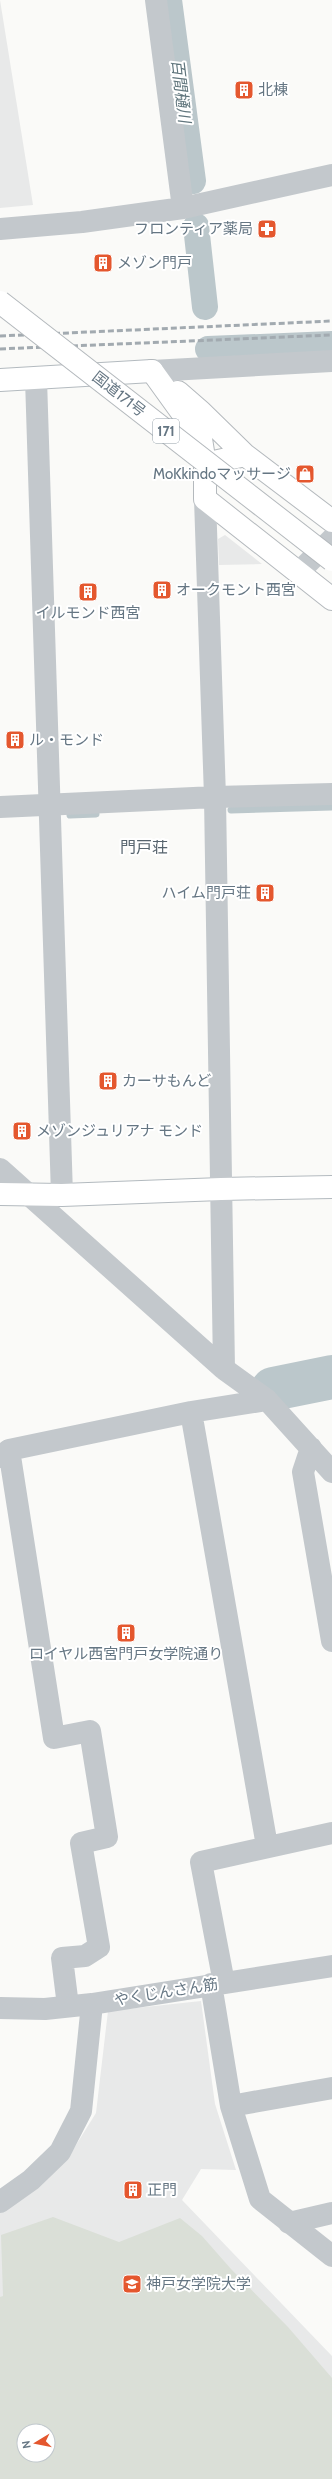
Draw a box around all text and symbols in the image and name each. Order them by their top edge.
water label: 百間樋川 [168,58,195,126]
building icon: 北棟 [233,79,255,101]
place label: 北棟 [258,81,288,99]
pharmacy icon: フロンティア薬局 [256,218,278,240]
place label: フロンティア薬局 [134,220,253,238]
building icon: メゾン門戸 [92,252,114,274]
place label: メゾン門戸 [117,254,192,272]
street label: 国道171号 [89,368,149,420]
road number: 171 [153,419,179,443]
shop icon: MoKkindoマッサージ [294,463,316,485]
place label: MoKkindoマッサージ [153,465,291,483]
building icon: オークモント西宮 [151,579,173,601]
building icon: イルモンド西宮 [77,581,99,603]
place label: オークモント西宮 [176,581,296,599]
place label: イルモンド西宮 [35,604,141,622]
building icon: ル・モンド [4,729,26,751]
place label: ル・モンド [29,731,104,749]
district label: 門戸荘 [120,838,168,857]
building icon: ハイム門戸荘 [254,882,276,904]
place label: ハイム門戸荘 [162,884,251,902]
building icon: カーサもんど [97,1070,119,1092]
place label: カーサもんど [122,1072,211,1090]
building icon: メゾンジュリアナ モンド [11,1120,33,1142]
place label: メゾンジュリアナ モンド [36,1122,203,1140]
building icon: ロイヤル西宮門戸女学院通り [115,1622,137,1644]
place label: ロイヤル西宮門戸女学院通り [29,1645,223,1663]
street label: やくじんさん筋 [113,1975,219,2009]
building icon: 正門 [122,2179,144,2201]
place label: 正門 [147,2181,177,2199]
school or university icon: 神戸女学院大学 [121,2273,143,2295]
place label: 神戸女学院大学 [146,2275,251,2293]
north arrow [16,2423,56,2463]
text: N [19,2440,34,2450]

